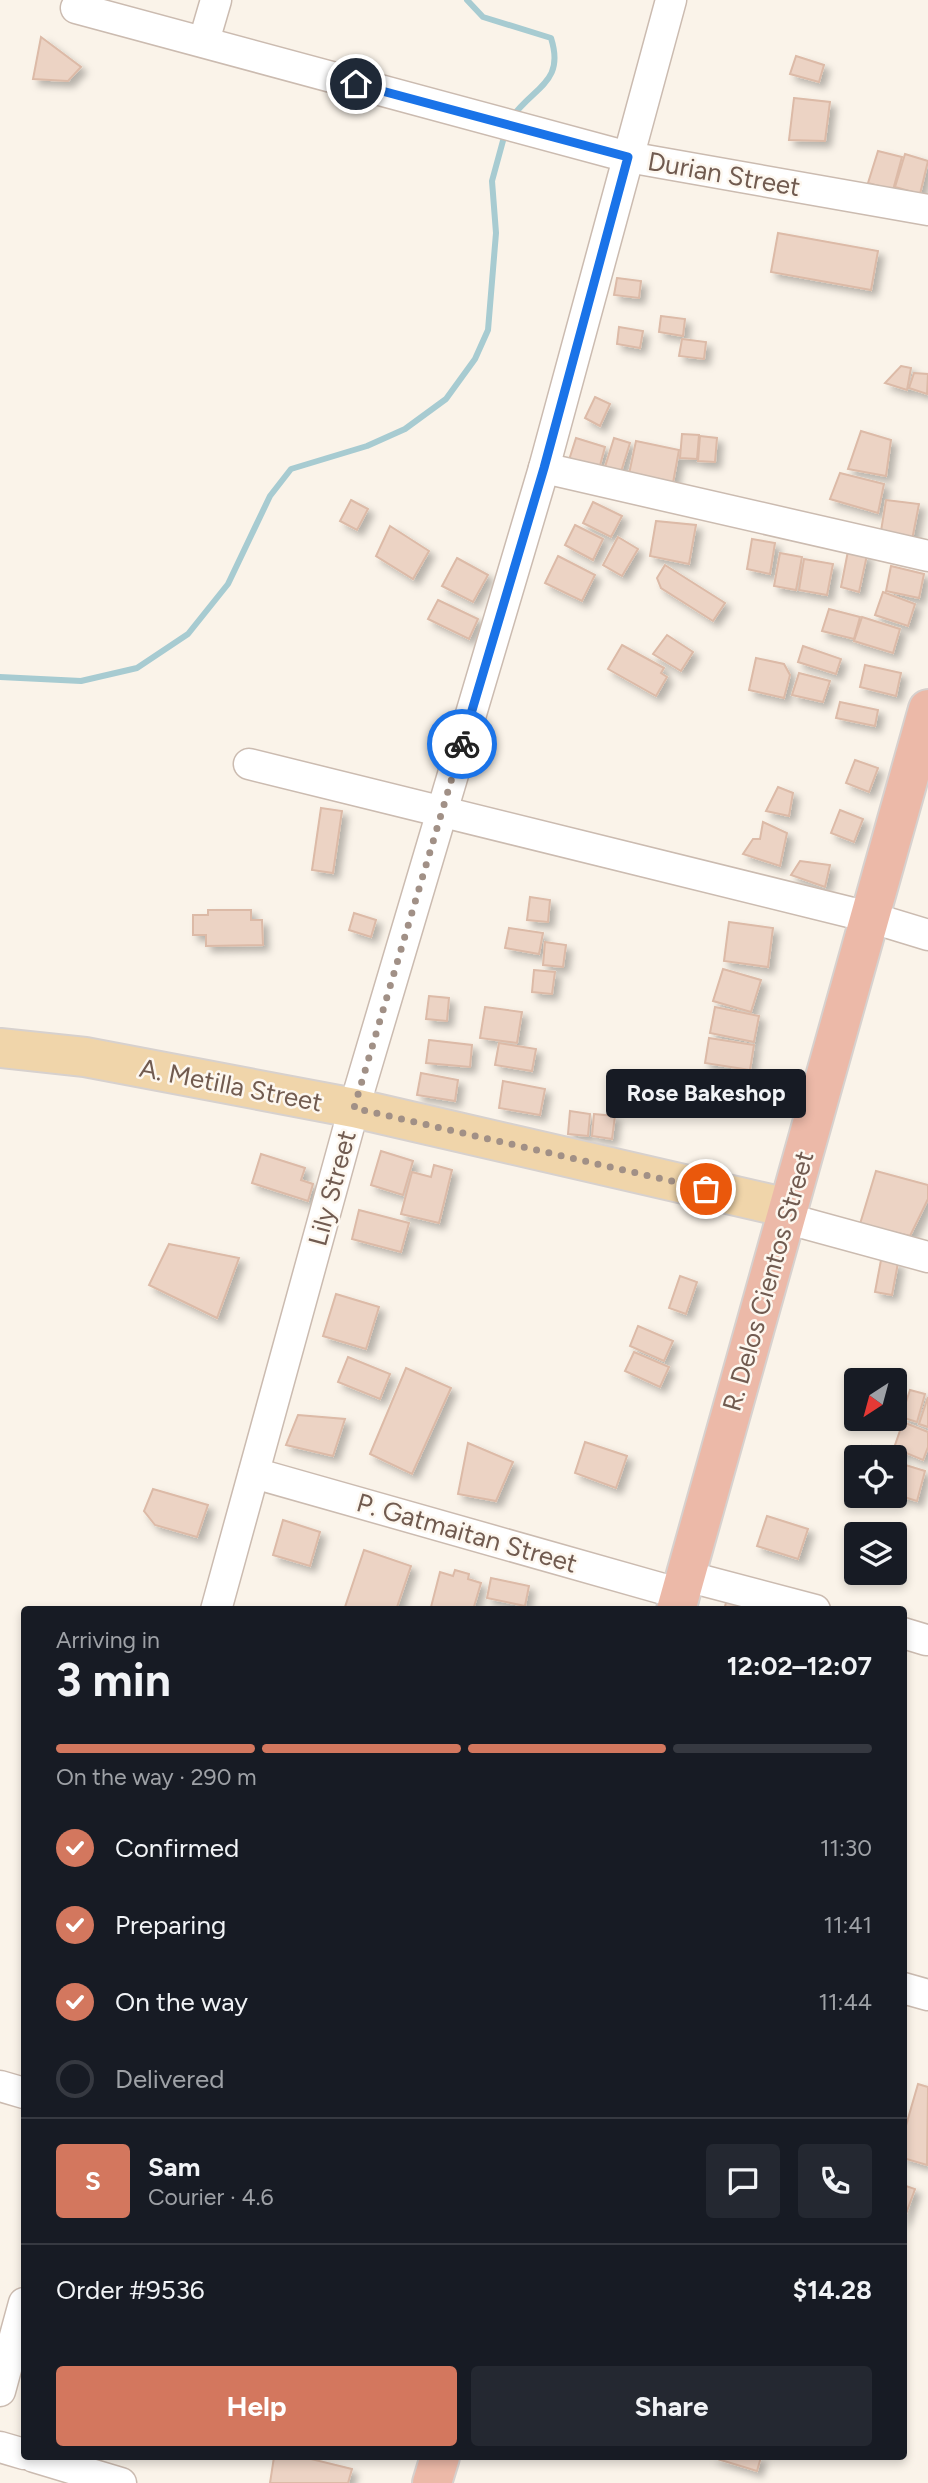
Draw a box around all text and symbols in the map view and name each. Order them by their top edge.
pin [326,54,386,114]
icon: home [337,65,375,103]
street label: Durian Street [645,145,803,203]
courier [427,709,497,779]
icon: bike [443,725,481,763]
street label: A. Metilla Street [137,1052,325,1118]
callout: Rose Bakeshop [606,1070,806,1119]
text: Rose Bakeshop [627,1079,786,1107]
street label: Lily Street [301,1127,363,1249]
street label: R. Delos Cientos Street [716,1147,821,1415]
pin [676,1159,736,1219]
icon: bag [687,1170,725,1208]
north arrow [844,1368,906,1432]
map controls [844,1368,907,1585]
button: locate [844,1445,907,1508]
street label: P. Gatmaitan Street [353,1486,581,1580]
button: layers [844,1522,907,1585]
text: Arriving in [56,1626,160,1654]
text: 12:02–12:07 [727,1650,872,1682]
text: 3 min [56,1652,171,1708]
text: On the way · 290 m [56,1763,257,1791]
icon: check [56,1829,94,1867]
text: Confirmed [115,1832,239,1864]
text: 11:30 [820,1834,872,1862]
icon: check [56,1906,94,1944]
text: Preparing [115,1909,226,1941]
text: 11:41 [823,1911,872,1939]
icon: check [56,1983,94,2021]
text: On the way [115,1986,248,2018]
text: 11:44 [819,1988,872,2016]
text: Delivered [115,2063,224,2095]
button: chat [706,2144,780,2218]
button: phone [798,2144,872,2218]
text: Sam [148,2151,200,2183]
text: S [85,2165,101,2197]
text: Courier · 4.6 [148,2183,274,2211]
text: Order #9536 [56,2274,205,2306]
text: $14.28 [793,2274,872,2306]
button: Help [56,2366,457,2446]
button: Share [471,2366,872,2446]

